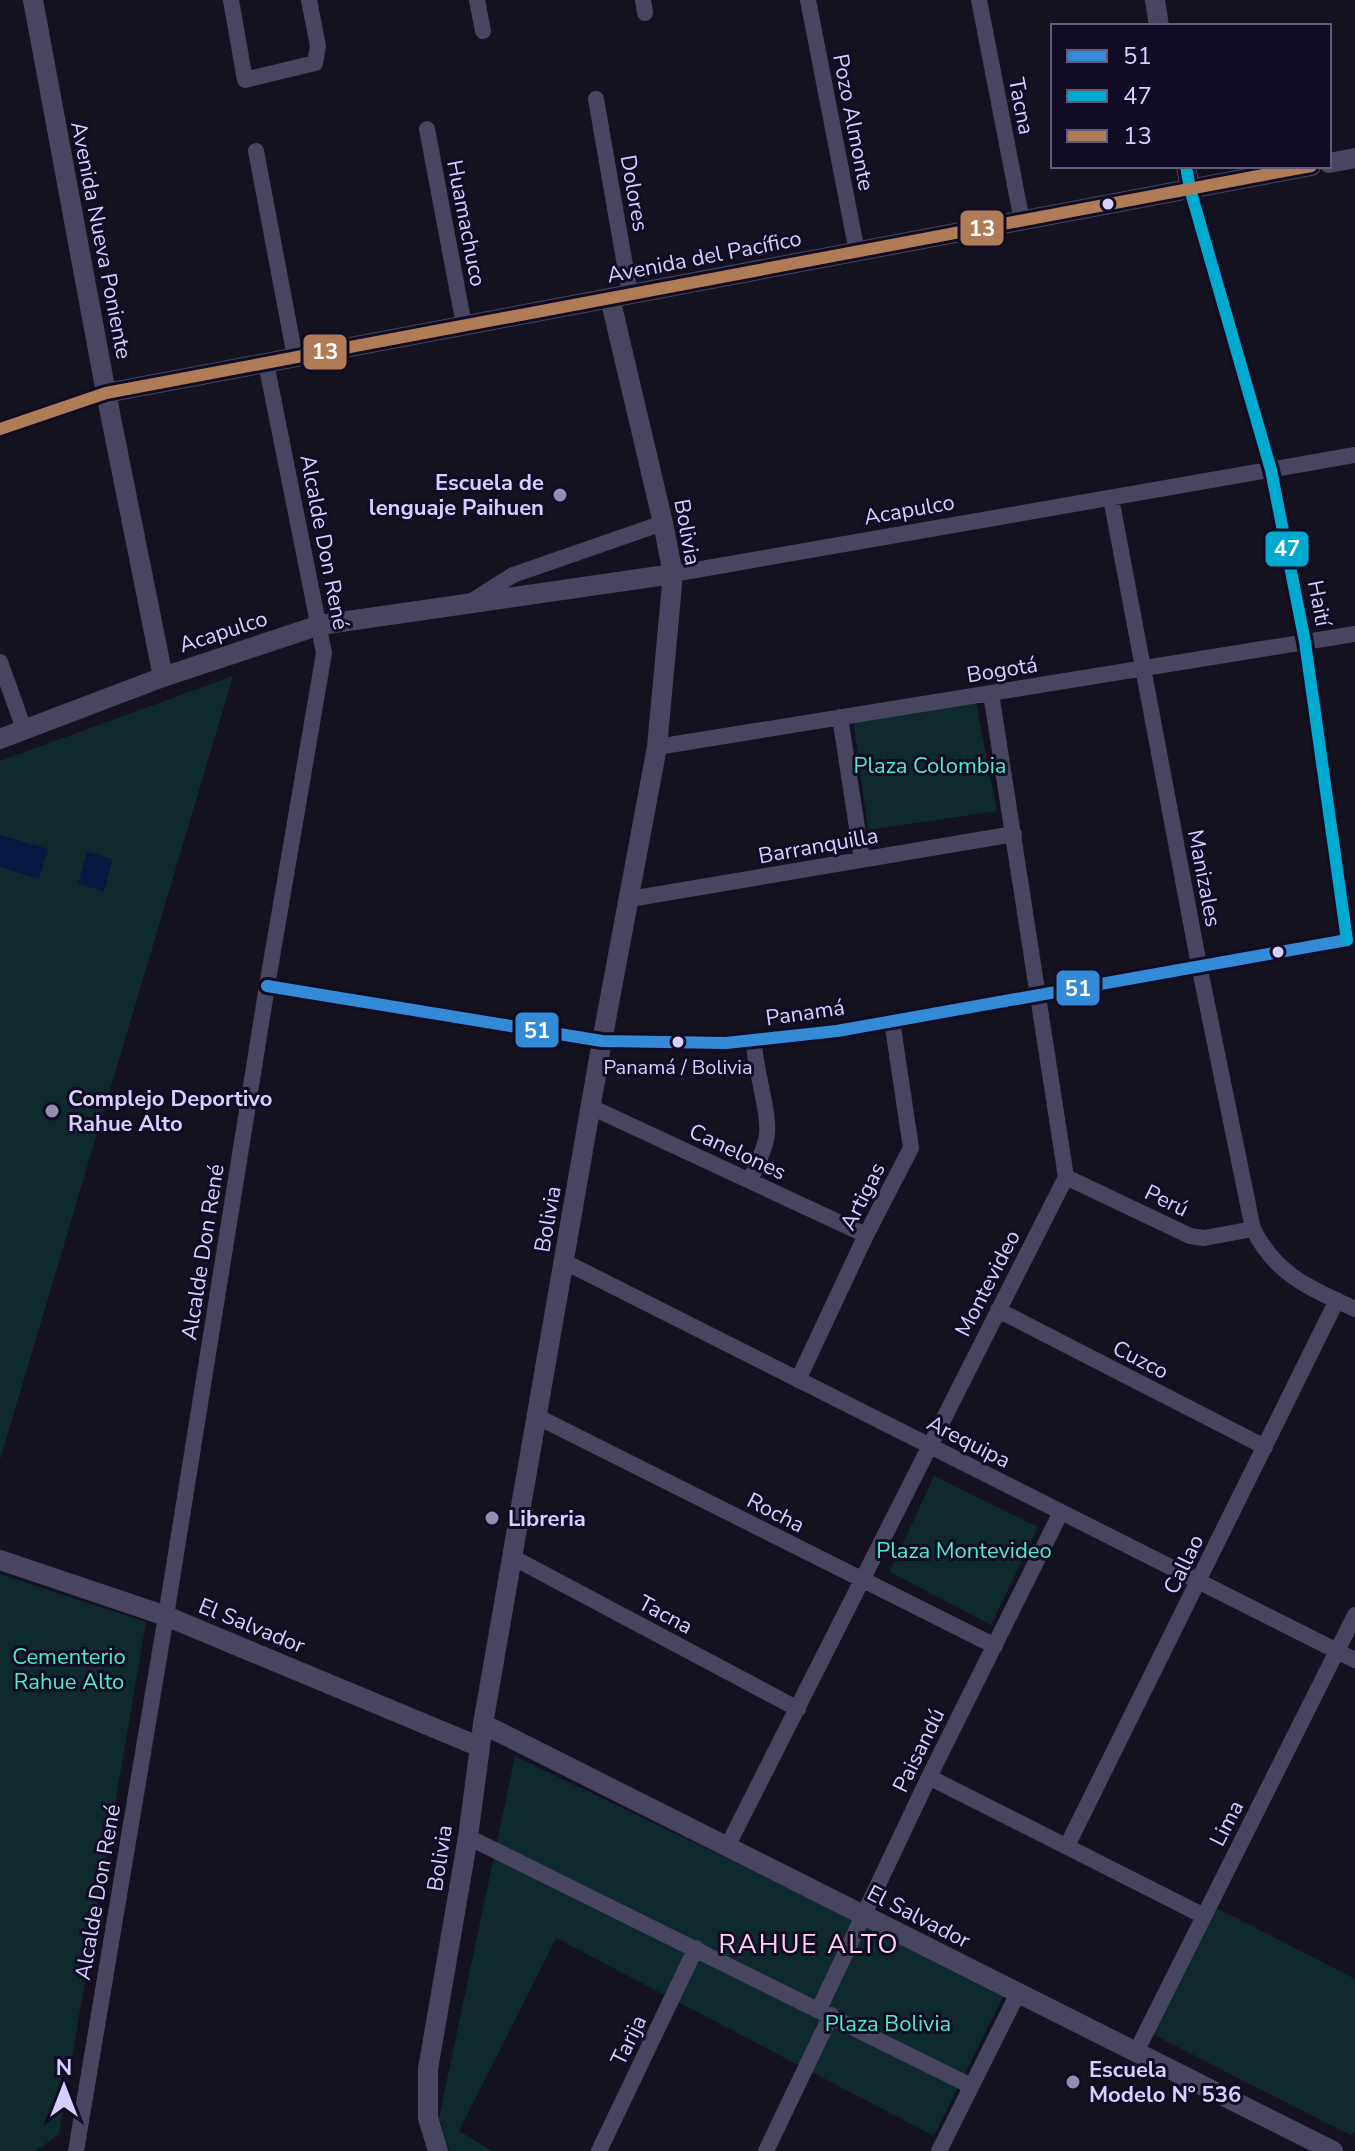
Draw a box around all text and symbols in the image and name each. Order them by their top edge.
legend [1051,24,1331,168]
text: 51 [1123,40,1152,72]
street label: Pozo Almonte [825,51,881,193]
street label: Tacna [1001,75,1041,137]
text: 47 [1123,80,1152,112]
street label: Avenida Nueva Poniente [63,119,139,362]
text: 13 [1123,120,1152,152]
street label: Dolores [613,153,655,234]
street label: Huamachuco [439,157,493,289]
unlabelled marker [1100,196,1116,212]
line badge: 13 [959,209,1005,247]
text: 13 [969,214,995,244]
street label: Avenida del Pacífico [604,223,804,291]
line badge: 13 [302,333,348,371]
text: 13 [312,337,338,367]
street label: Alcalde Don René [292,452,356,632]
place label: Escuela de lenguaje Paihuen [369,468,544,523]
marker: Escuela de lenguaje Paihuen [551,486,569,504]
street label: Acapulco [862,487,957,533]
street label: Bolivia [666,497,708,568]
line badge: 47 [1264,530,1310,568]
text: 47 [1274,534,1300,564]
street label: Haití [1300,578,1339,631]
street label: Acapulco [175,604,271,660]
street label: Bogotá [965,650,1040,690]
park label: Plaza Colombia [854,751,1006,781]
street label: Barranquilla [756,821,881,871]
street label: Manizales [1180,827,1228,929]
unlabelled marker [1270,944,1286,960]
line badge: 51 [1055,969,1101,1007]
text: 51 [1065,974,1091,1004]
street label: Panamá [764,993,847,1033]
line badge: 51 [514,1011,560,1049]
text: 51 [524,1016,550,1046]
marker: Panamá / Bolivia [670,1034,686,1050]
place label: Panamá / Bolivia [603,1054,753,1081]
place label: Complejo Deportivo Rahue Alto [68,1084,272,1139]
marker: Complejo Deportivo Rahue Alto [43,1102,61,1120]
street label: Canelones [684,1116,791,1187]
street label: Artigas [833,1157,893,1236]
street label: Alcalde Don René [174,1162,232,1342]
street label: Perú [1140,1177,1194,1224]
street label: Bolivia [527,1184,569,1255]
street label: Montevideo [948,1225,1028,1342]
street label: Cuzco [1107,1333,1174,1387]
street label: Arequipa [922,1408,1016,1476]
street label: Rocha [742,1486,810,1540]
place label: Libreria [508,1504,586,1534]
marker: Libreria [483,1509,501,1527]
street label: Callao [1157,1530,1211,1599]
park label: Plaza Montevideo [876,1536,1052,1566]
street label: Tacna [633,1588,698,1642]
street label: El Salvador [194,1591,309,1661]
park label: Cementerio Rahue Alto [12,1642,126,1697]
street label: Paisandú [886,1703,952,1797]
street label: Lima [1203,1795,1251,1851]
street label: Alcalde Don René [68,1802,128,1982]
street label: Bolivia [420,1823,460,1894]
street label: El Salvador [862,1878,975,1956]
district label: RAHUE ALTO [719,1927,899,1962]
park label: Plaza Bolivia [825,2009,951,2039]
street label: Tarija [604,2010,654,2071]
north arrow [24,2047,104,2127]
text: N [56,2053,72,2083]
place label: Escuela Modelo Nº 536 [1089,2055,1241,2110]
marker: Escuela Modelo Nº 536 [1064,2073,1082,2091]

